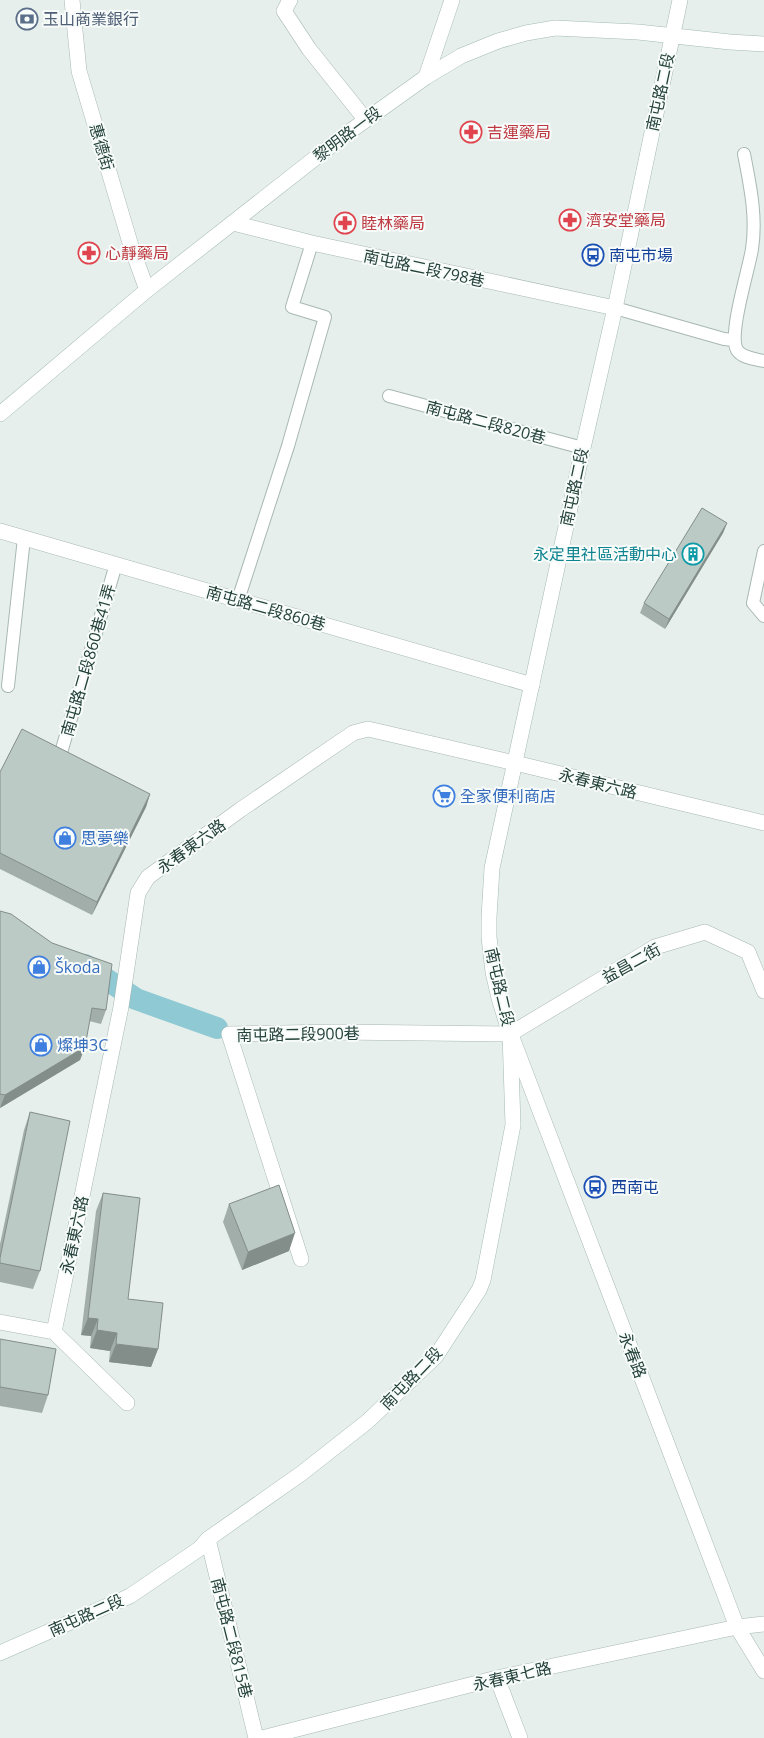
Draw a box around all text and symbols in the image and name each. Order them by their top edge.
bank icon: 玉山商業銀行 [15,7,39,31]
place label: 玉山商業銀行 [43,8,139,30]
street label: 南屯路二段 [641,51,679,133]
street label: 黎明路一段 [308,101,386,167]
pharmacy icon: 吉運藥局 [459,120,483,144]
street label: 惠德街 [85,121,119,173]
place label: 吉運藥局 [487,121,551,143]
pharmacy icon: 濟安堂藥局 [558,208,582,232]
place label: 濟安堂藥局 [586,209,666,231]
pharmacy icon: 睦林藥局 [333,211,357,235]
place label: 睦林藥局 [361,212,425,234]
pharmacy icon: 心靜藥局 [77,241,101,265]
place label: 心靜藥局 [105,242,169,264]
bus stop icon: 南屯市場 [581,243,605,267]
street label: 南屯路二段798巷 [361,244,487,292]
place label: 南屯市場 [609,244,673,266]
street label: 南屯路二段820巷 [424,395,548,449]
street label: 南屯路二段 [555,446,593,528]
building icon: 永定里社區活動中心 [681,542,705,566]
place label: 永定里社區活動中心 [533,543,677,565]
street label: 南屯路二段860巷 [204,580,328,636]
street label: 南屯路二段860巷41弄 [56,581,120,739]
street label: 永春東六路 [557,763,639,803]
supermarket icon: 全家便利商店 [432,784,456,808]
place label: 全家便利商店 [460,785,556,807]
street label: 永春東六路 [152,814,230,878]
shop icon: 思夢樂 [53,826,77,850]
place label: 思夢樂 [81,827,129,849]
street label: 益昌二街 [598,938,664,988]
street label: 南屯路二段 [480,946,520,1028]
shop icon: Škoda [27,955,51,979]
place label: Škoda [55,956,100,978]
street label: 南屯路二段900巷 [236,1022,360,1046]
shop icon: 燦坤3C [29,1033,53,1057]
place label: 燦坤3C [57,1034,108,1056]
bus stop icon: 西南屯 [583,1175,607,1199]
place label: 西南屯 [611,1176,659,1198]
street label: 永春東六路 [55,1194,93,1276]
street label: 永春路 [614,1329,652,1381]
street label: 南屯路二段 [375,1342,447,1414]
street label: 南屯路二段815巷 [206,1575,258,1701]
street label: 南屯路二段 [45,1589,127,1641]
street label: 永春東七路 [471,1656,553,1696]

